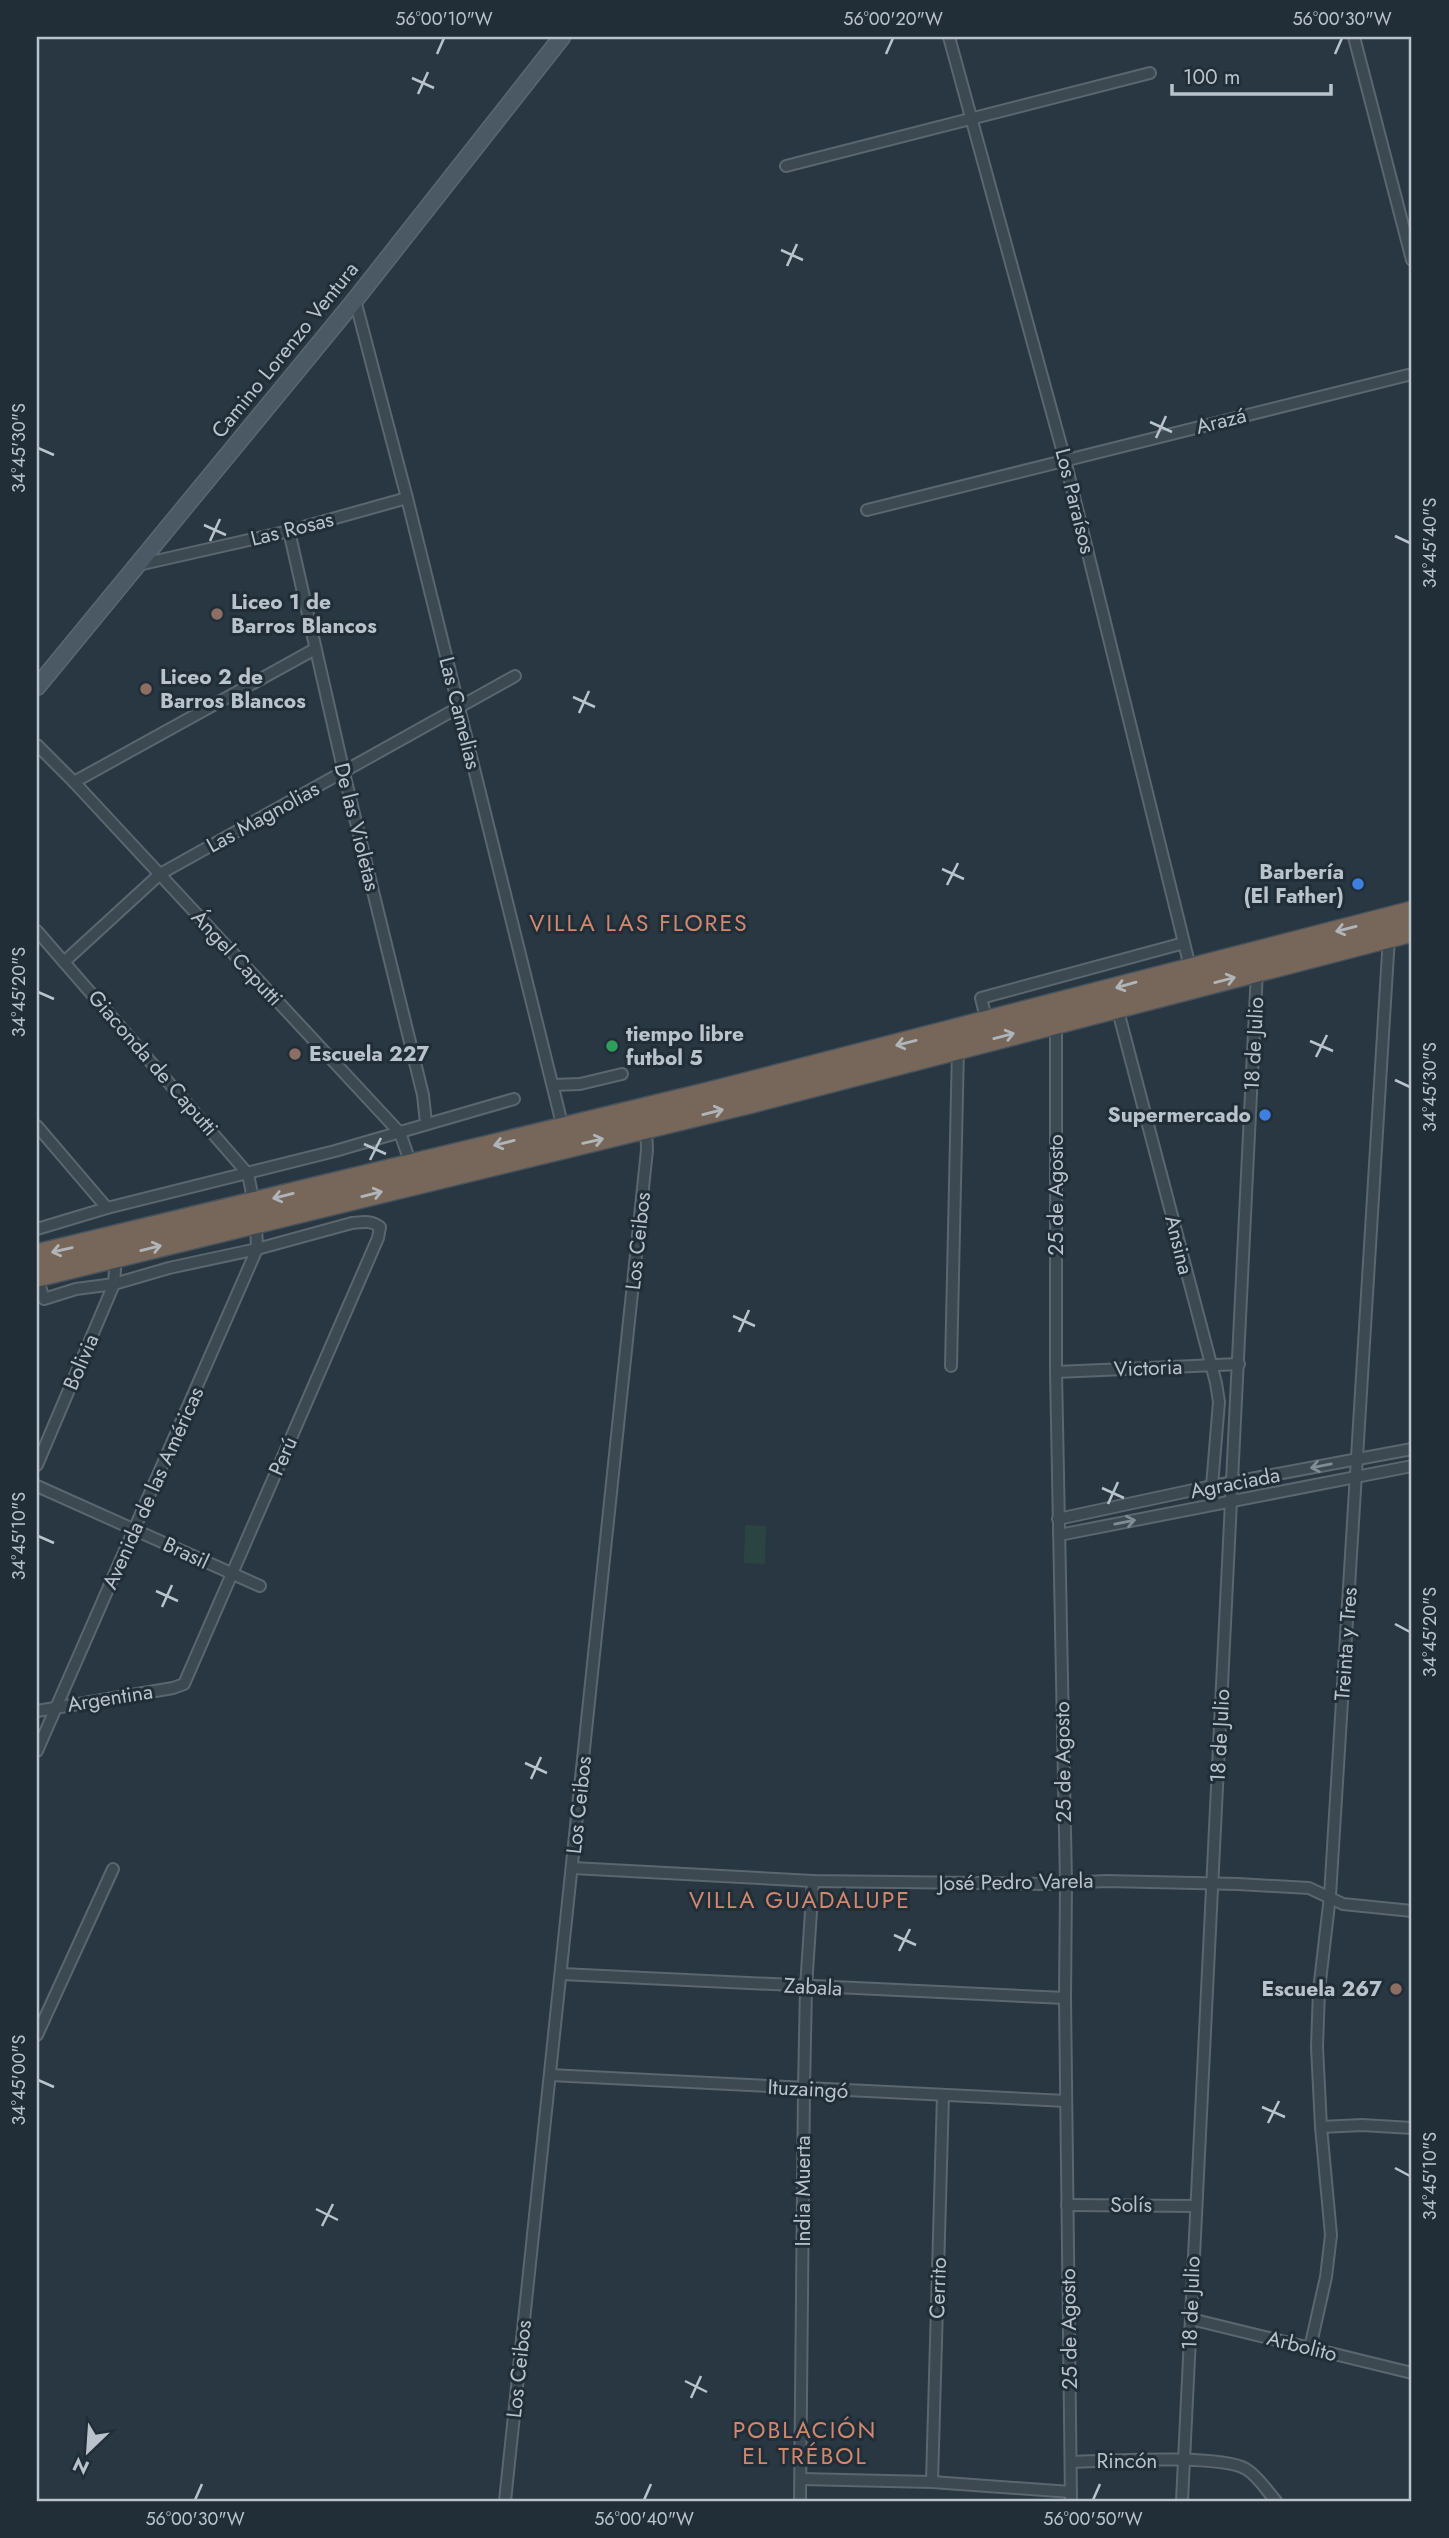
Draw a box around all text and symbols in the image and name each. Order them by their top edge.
text: 56°00'10"W [395,6,493,32]
text: 56°00'20"W [843,6,943,32]
text: 56°00'30"W [1292,6,1392,32]
scale bar [1172,52,1332,96]
text: 100 m [1183,62,1240,92]
street label: Camino Lorenzo Ventura [204,255,366,445]
street label: Arazá [1193,400,1249,442]
text: 34°45'30"S [6,403,32,493]
street label: Los Paraísos [1047,445,1103,557]
text: 34°45'40"S [1417,498,1443,588]
street label: Las Rosas [247,504,337,554]
place label: Liceo 1 de Barros Blancos [231,587,377,641]
marker: Liceo 1 de Barros Blancos [209,606,225,622]
street label: Las Camelias [432,654,488,772]
place label: Liceo 2 de Barros Blancos [160,662,306,716]
marker: Liceo 2 de Barros Blancos [138,681,154,697]
street label: De las Violetas [327,760,387,894]
street label: Las Magnolias [201,774,325,860]
place label: Barbería (El Father) [1243,857,1344,911]
marker: Barbería (El Father) [1350,876,1366,892]
street label: Ángel Caputti [184,903,290,1013]
district label: VILLA LAS FLORES [529,906,749,940]
one-way arrow [1335,923,1357,936]
text: 34°45'20"S [6,947,32,1037]
one-way arrow [1214,972,1236,985]
one-way arrow [1115,980,1137,993]
street label: Giaconda de Caputti [81,983,225,1143]
street label: 18 de Julio [1237,996,1271,1092]
place label: tiempo libre futbol 5 [626,1019,744,1073]
one-way arrow [993,1029,1015,1042]
one-way arrow [895,1037,918,1050]
marker: tiempo libre futbol 5 [604,1038,620,1054]
place label: Escuela 227 [309,1039,430,1069]
text: 34°45'30"S [1417,1042,1443,1132]
marker: Escuela 227 [287,1046,303,1062]
place label: Supermercado [1108,1100,1251,1130]
one-way arrow [701,1105,724,1118]
marker: Supermercado [1257,1107,1273,1123]
one-way arrow [581,1133,604,1147]
street label: 25 de Agosto [1041,1134,1071,1256]
one-way arrow [494,1137,516,1150]
one-way arrow [360,1187,383,1200]
one-way arrow [272,1190,295,1203]
street label: Los Ceibos [618,1191,658,1291]
street label: Ansina [1157,1212,1201,1278]
one-way arrow [139,1241,161,1254]
one-way arrow [51,1243,74,1257]
street label: Bolivia [56,1329,106,1395]
street label: Victoria [1113,1352,1183,1384]
street label: Avenida de las Américas [95,1382,211,1594]
street label: Perú [261,1432,305,1480]
one-way arrow [1310,1459,1333,1473]
street label: Agraciada [1188,1460,1282,1506]
text: 34°45'10"S [6,1492,32,1580]
one-way arrow [1113,1514,1136,1528]
street label: Brasil [158,1529,214,1577]
street label: Treinta y Tres [1327,1586,1365,1702]
text: 34°45'20"S [1417,1587,1443,1677]
street label: Argentina [65,1676,155,1720]
street label: 18 de Julio [1203,1688,1237,1784]
street label: 25 de Agosto [1047,1701,1079,1823]
street label: Los Ceibos [559,1755,599,1855]
street label: José Pedro Varela [935,1866,1094,1898]
district label: VILLA GUADALUPE [689,1883,911,1917]
street label: Zabala [783,1970,843,2004]
place label: Escuela 267 [1262,1974,1382,2004]
marker: Escuela 267 [1388,1981,1404,1997]
text: 34°45'00"S [6,2034,32,2125]
street label: Ituzaingó [767,2072,849,2106]
text: 34°45'10"S [1417,2132,1443,2220]
street label: India Muerta [788,2135,818,2247]
street label: Solís [1110,2190,1152,2220]
street label: 18 de Julio [1174,2255,1208,2351]
street label: Cerrito [922,2257,954,2319]
street label: 25 de Agosto [1053,2268,1085,2390]
street label: Los Ceibos [499,2319,539,2419]
street label: Arbolito [1264,2323,1340,2369]
district label: POBLACIÓN EL TRÉBOL [733,2413,877,2473]
north arrow [52,2416,122,2486]
street label: Rincón [1097,2446,1157,2476]
text: N [68,2451,94,2481]
text: 56°00'30"W [145,2506,245,2532]
text: 56°00'40"W [594,2506,694,2532]
text: 56°00'50"W [1043,2506,1143,2532]

